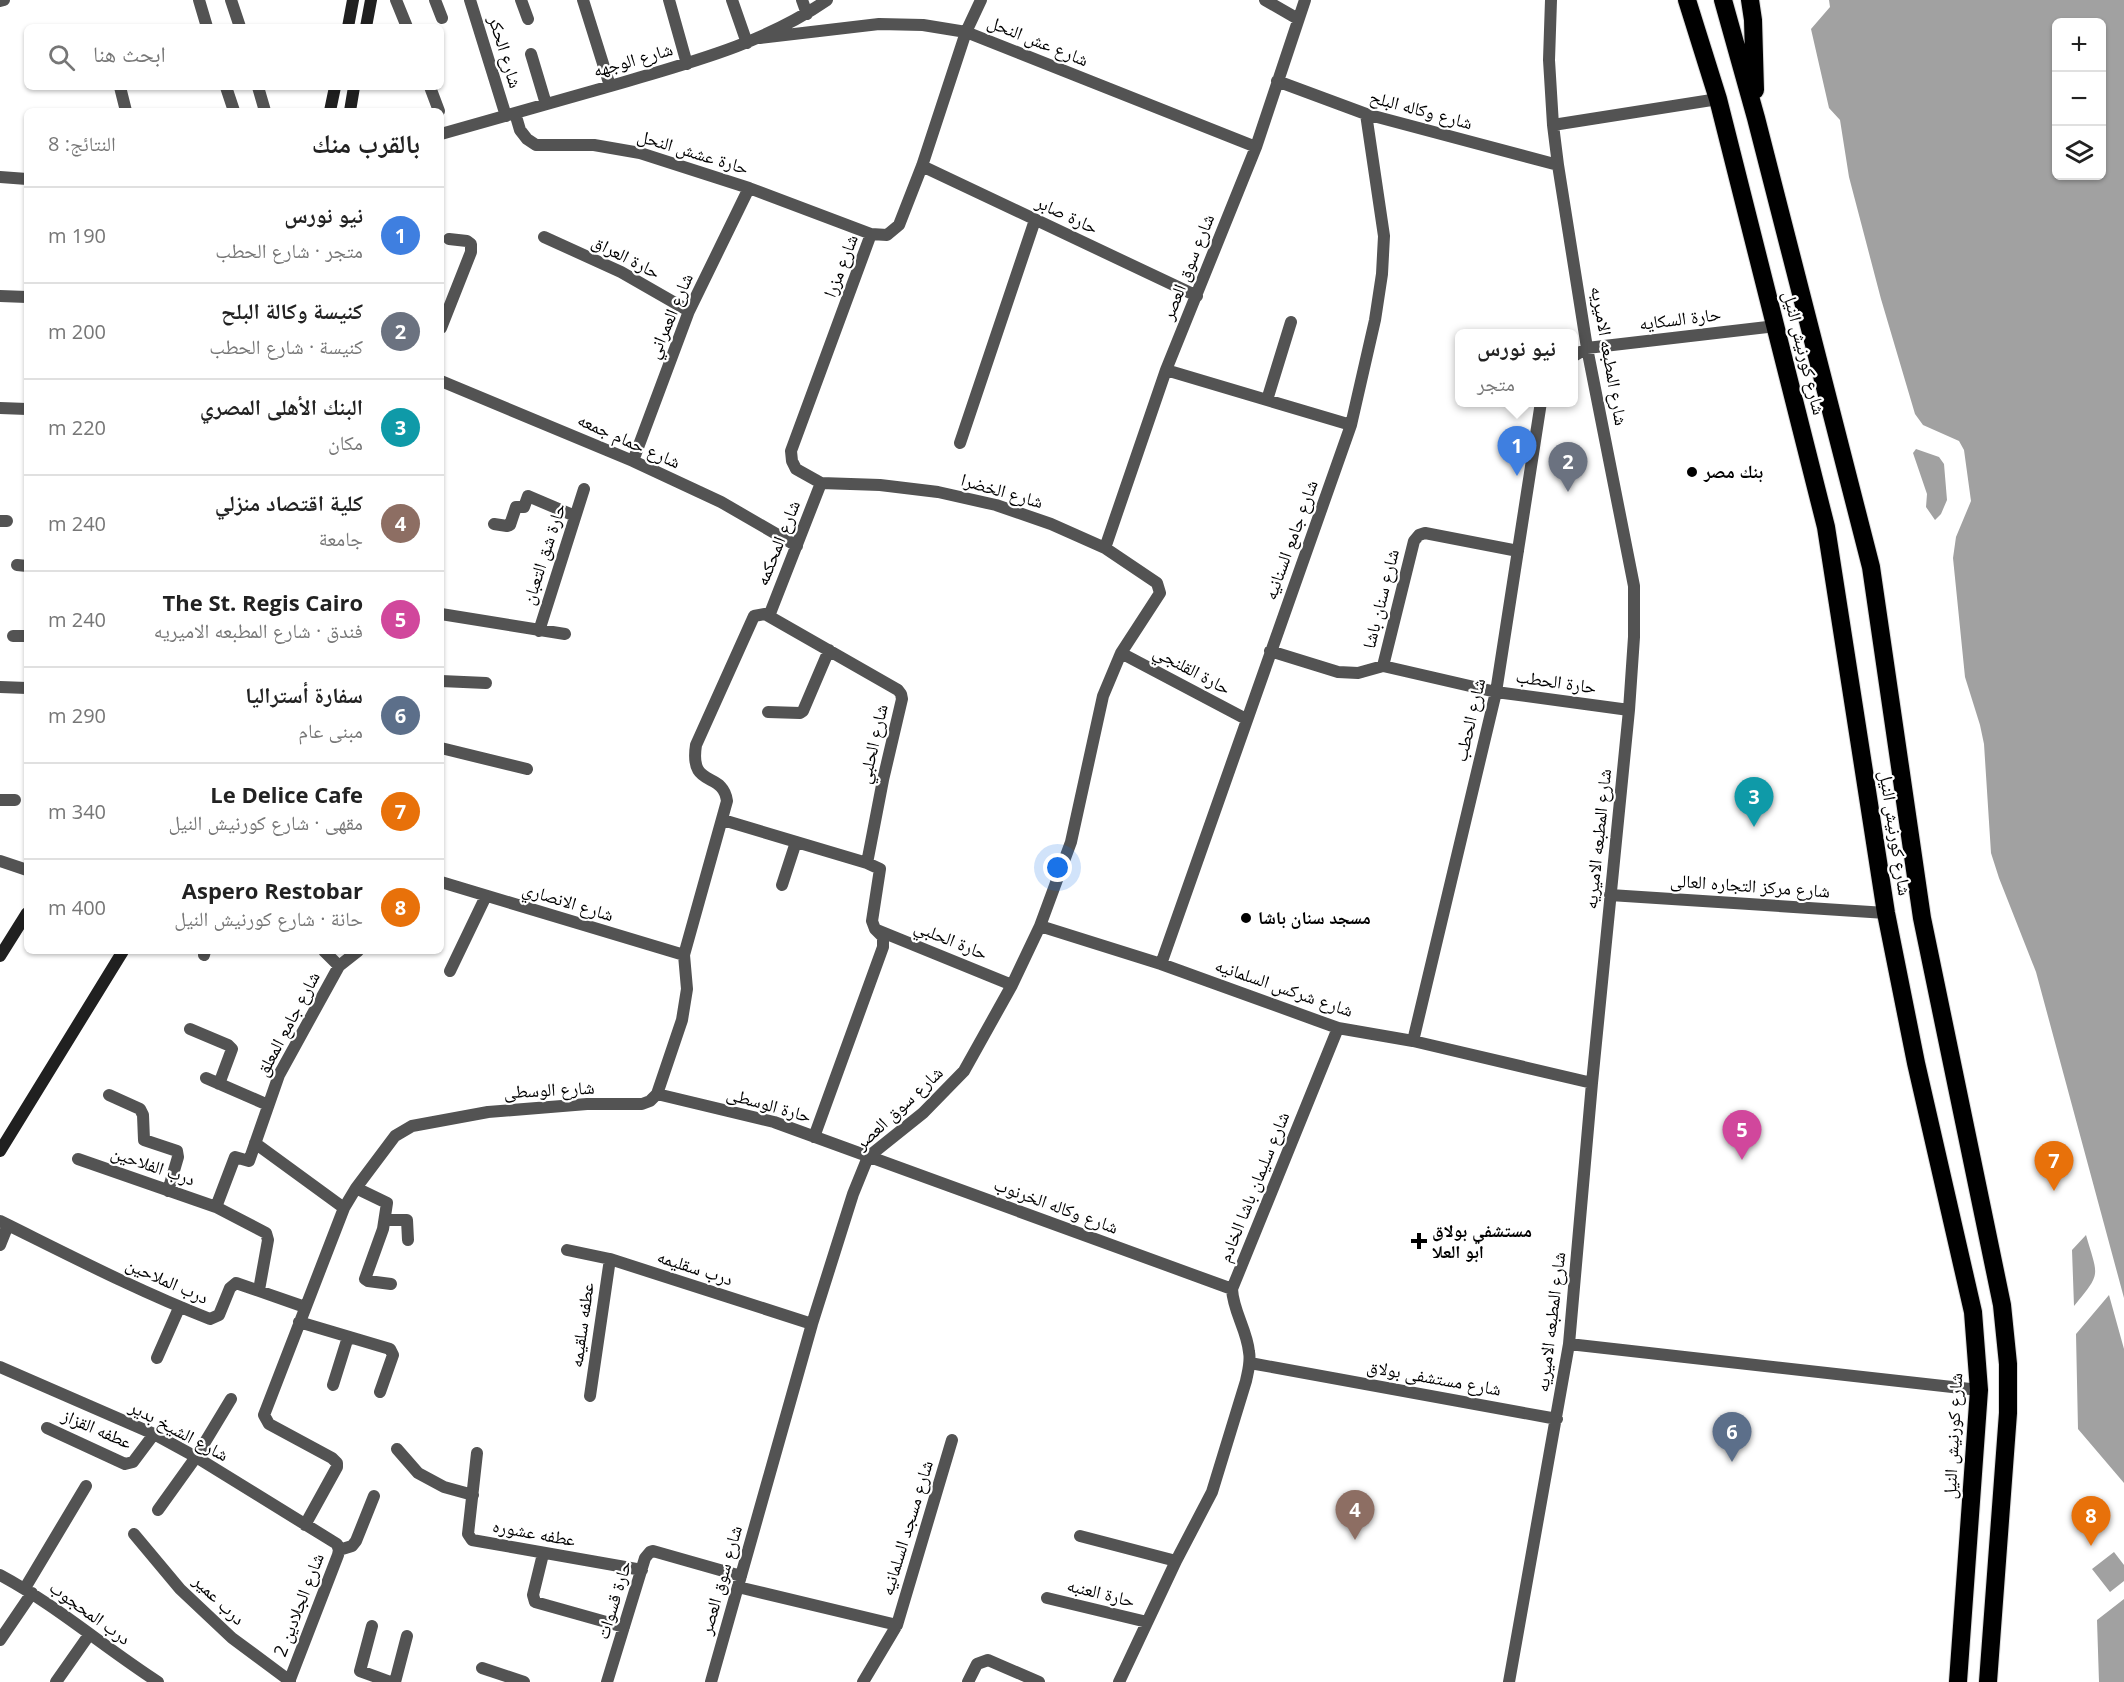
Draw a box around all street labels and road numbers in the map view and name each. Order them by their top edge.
street label: شارع عش النحل [984,9,1092,71]
street label: شارع الحكر [483,12,528,91]
street label: شارع الوجهه [590,36,675,82]
street label: شارع وكاله البلح [1367,84,1475,135]
street label: حارة عشش النحل [635,123,752,179]
street label: حارة صابر [1032,189,1102,239]
street label: شارع سوق العصر [1155,210,1219,324]
street label: حارة العراق [588,229,665,284]
street label: شارع مزرا [817,231,863,301]
street label: شارع العمراني [640,269,701,363]
street label: شارع المطبعه الاميريه [1586,284,1634,427]
street label: شارع كورنيش النيل [1778,288,1832,417]
street label: حارة السكايه [1638,301,1722,335]
street label: شارع حمام جمعه [574,407,685,474]
street label: شارع الخضرا [958,467,1046,513]
street label: شارع جامع السنانيه [1257,476,1324,603]
street label: شارع المحكمه [749,496,805,589]
street label: حارة شق التعبان [515,500,571,608]
street label: شارع سنان باشا [1356,547,1404,651]
street label: حارة القلنجي [1148,639,1235,703]
street label: حارة الحطب [1514,663,1598,699]
street label: شارع الحطب [1448,676,1490,764]
street label: شارع الحلبي [851,702,896,787]
street label: شارع المطبعه الاميريه [1578,767,1616,910]
street label: شارع كورنيش النيل [1874,768,1918,897]
street label: شارع مركز التجاره العالى [1669,867,1831,903]
street label: شارع الانصاري [519,876,617,930]
street label: حارة الحلبي [910,914,992,968]
street label: شارع شركس السلمانيه [1212,952,1357,1022]
street label: شارع جامع المعلق [249,967,326,1081]
street label: شارع سوق العصر [848,1060,948,1155]
street label: شارع الوسطى [503,1075,595,1103]
street label: حارة الوسطى [724,1081,814,1128]
street label: شارع سليمان باشا الخادم [1212,1108,1295,1266]
street label: درب الفلاحين [108,1139,199,1191]
street label: شارع وكاله الخرنوب [991,1171,1122,1239]
street label: درب سقليمه [654,1244,736,1291]
street label: شارع المطبعه الاميريه [1529,1250,1571,1393]
street label: درب الملاحين [122,1251,212,1309]
street label: عطفه سلقيمه [563,1281,599,1369]
street label: شارع مستشفى بولاق [1365,1353,1503,1401]
street label: شارع كورنيش النيل [1937,1372,1967,1500]
street label: شارع الشيخ بدير [124,1393,233,1467]
street label: عطفه القزاز [58,1402,136,1454]
street label: شارع مسجد السلمانيه [874,1457,938,1598]
street label: عطفه عشوره [491,1513,578,1551]
street label: شارع سوق العصر [693,1522,747,1638]
street label: شارع الجلادين 2 [267,1549,329,1660]
street label: حارة قسوات [590,1557,636,1642]
street label: درب عمير [188,1568,251,1630]
street label: حارة العنبه [1065,1572,1138,1612]
street label: درب المحجوب [45,1575,136,1650]

